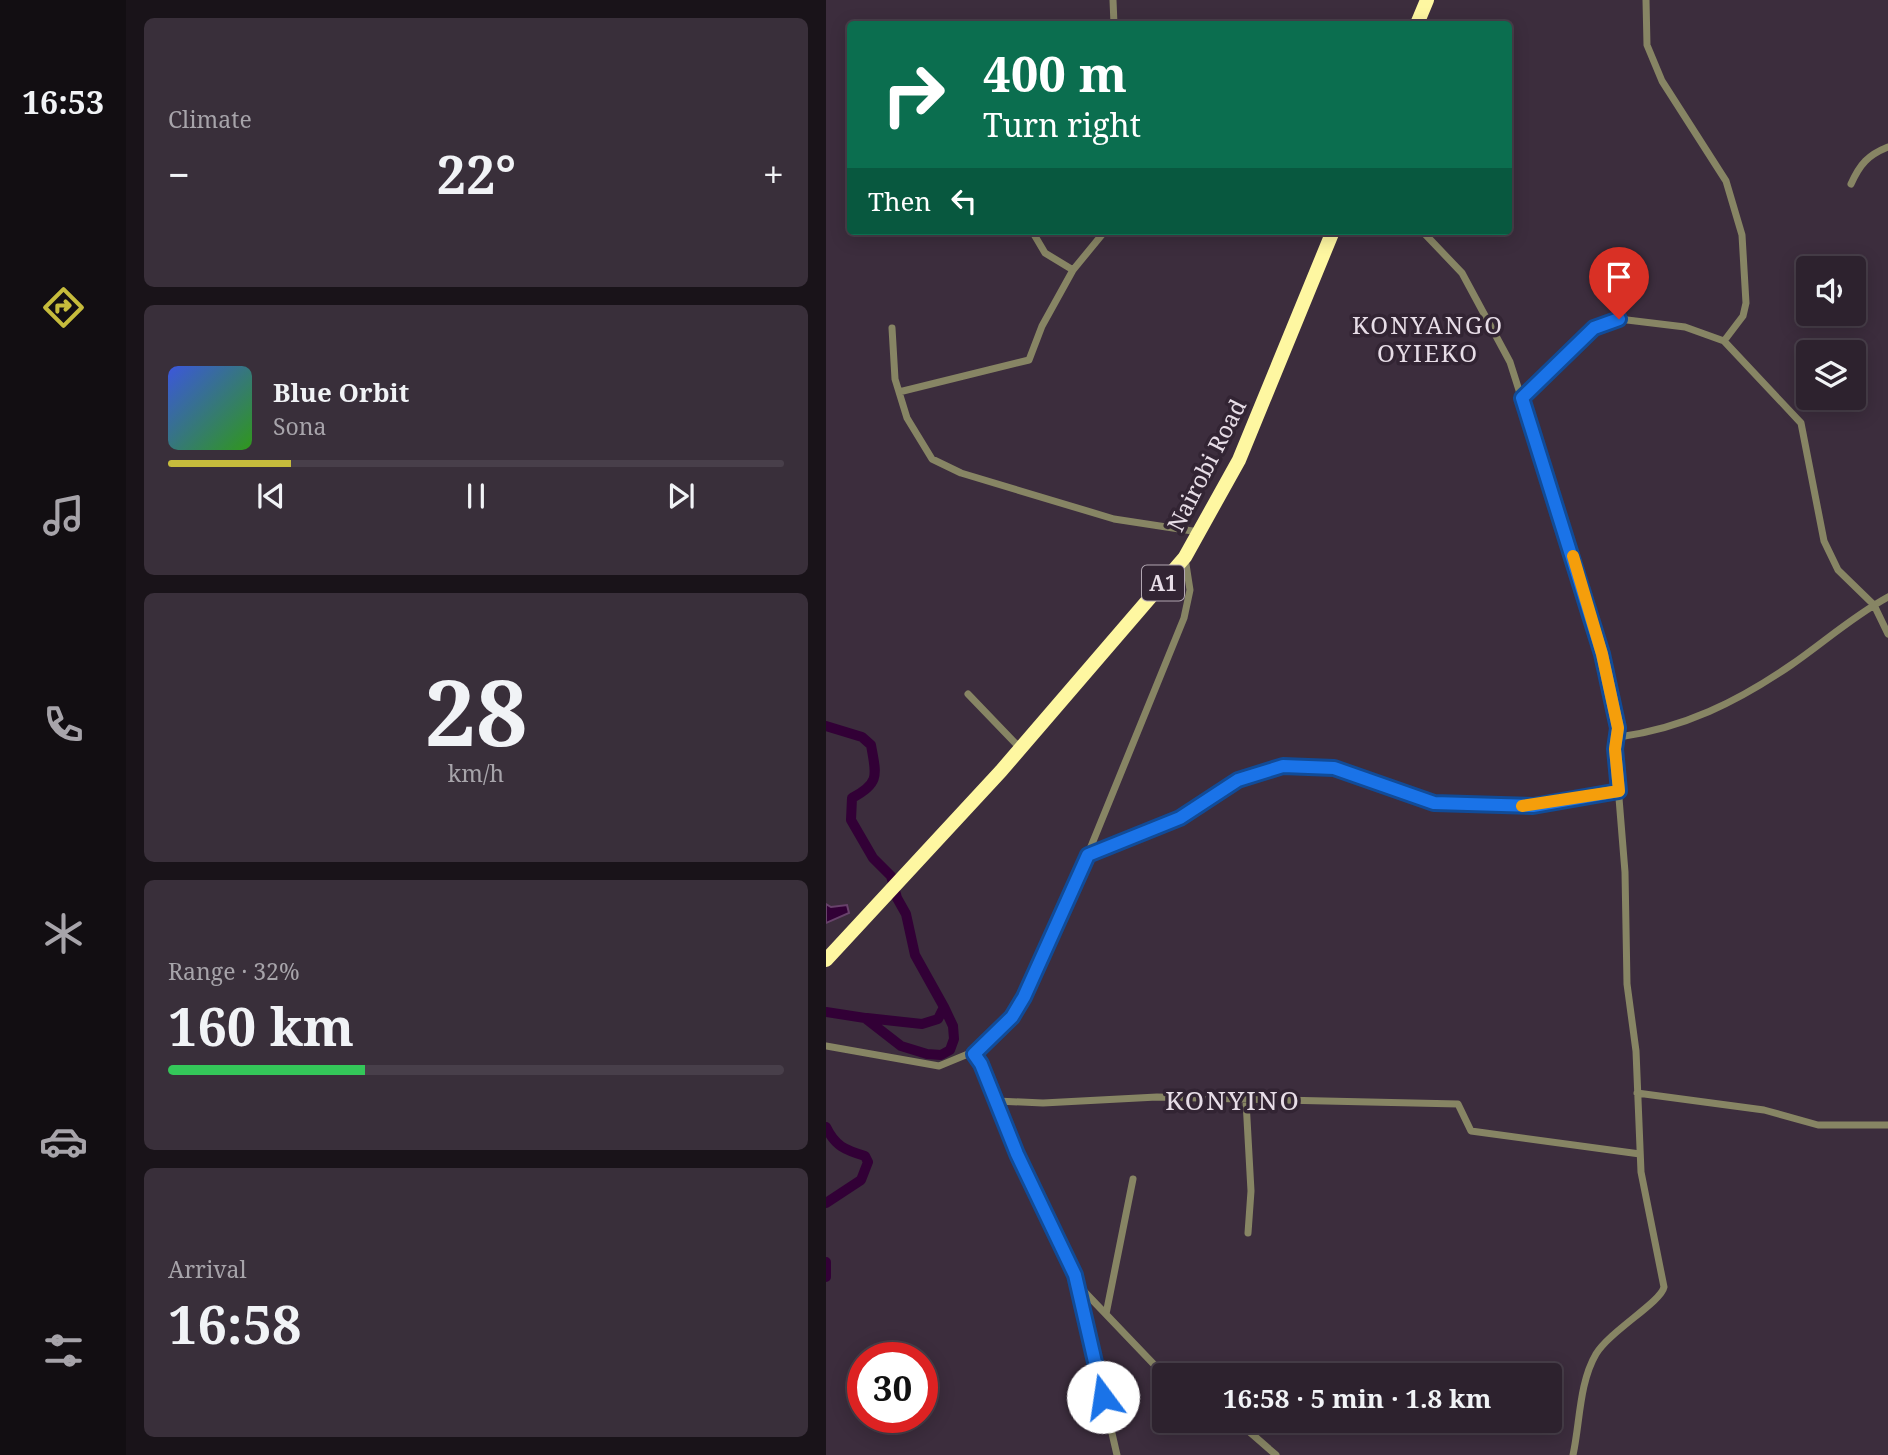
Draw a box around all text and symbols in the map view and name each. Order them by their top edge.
text: 400 m [983,40,1127,106]
icon: right [868,49,959,140]
text: 16:53 [22,80,104,123]
text: Climate [168,103,252,135]
text: Turn right [983,103,1141,146]
text: 22° [437,138,516,209]
text: − [168,148,190,200]
text: + [763,148,784,200]
icon: left [945,182,983,220]
text: Then [868,183,931,219]
pin [1589,247,1649,319]
map controls [1796,256,1866,410]
button: sound [1796,256,1866,326]
icon: arrive [1600,258,1638,296]
icon: directions [39,283,88,332]
district label: KONYANGO OYIEKO [1352,308,1504,369]
button: layers [1796,340,1866,410]
text: Blue Orbit [273,374,409,410]
street label: Nairobi Road [1159,393,1253,537]
text: Sona [273,410,327,442]
icon: previous [252,477,290,515]
icon: pause [457,477,495,515]
icon: next [662,477,700,515]
icon: music [39,491,88,540]
road number: A1 [1142,566,1184,600]
text: 28 [425,649,527,773]
icon: phone [39,700,88,749]
text: km/h [448,757,504,789]
icon: climate [39,909,88,958]
text: Range · 32% [168,955,300,987]
text: 160 km [168,990,354,1061]
district label: KONYINO [1165,1082,1301,1118]
icon: car [39,1117,88,1166]
text: Arrival [168,1253,247,1285]
text: 16:58 [168,1288,301,1359]
icon: filters [39,1326,88,1375]
speed limit sign: 30 [847,1342,938,1433]
position arrow [1066,1360,1140,1434]
text: 16:58 · 5 min · 1.8 km [1223,1380,1491,1416]

